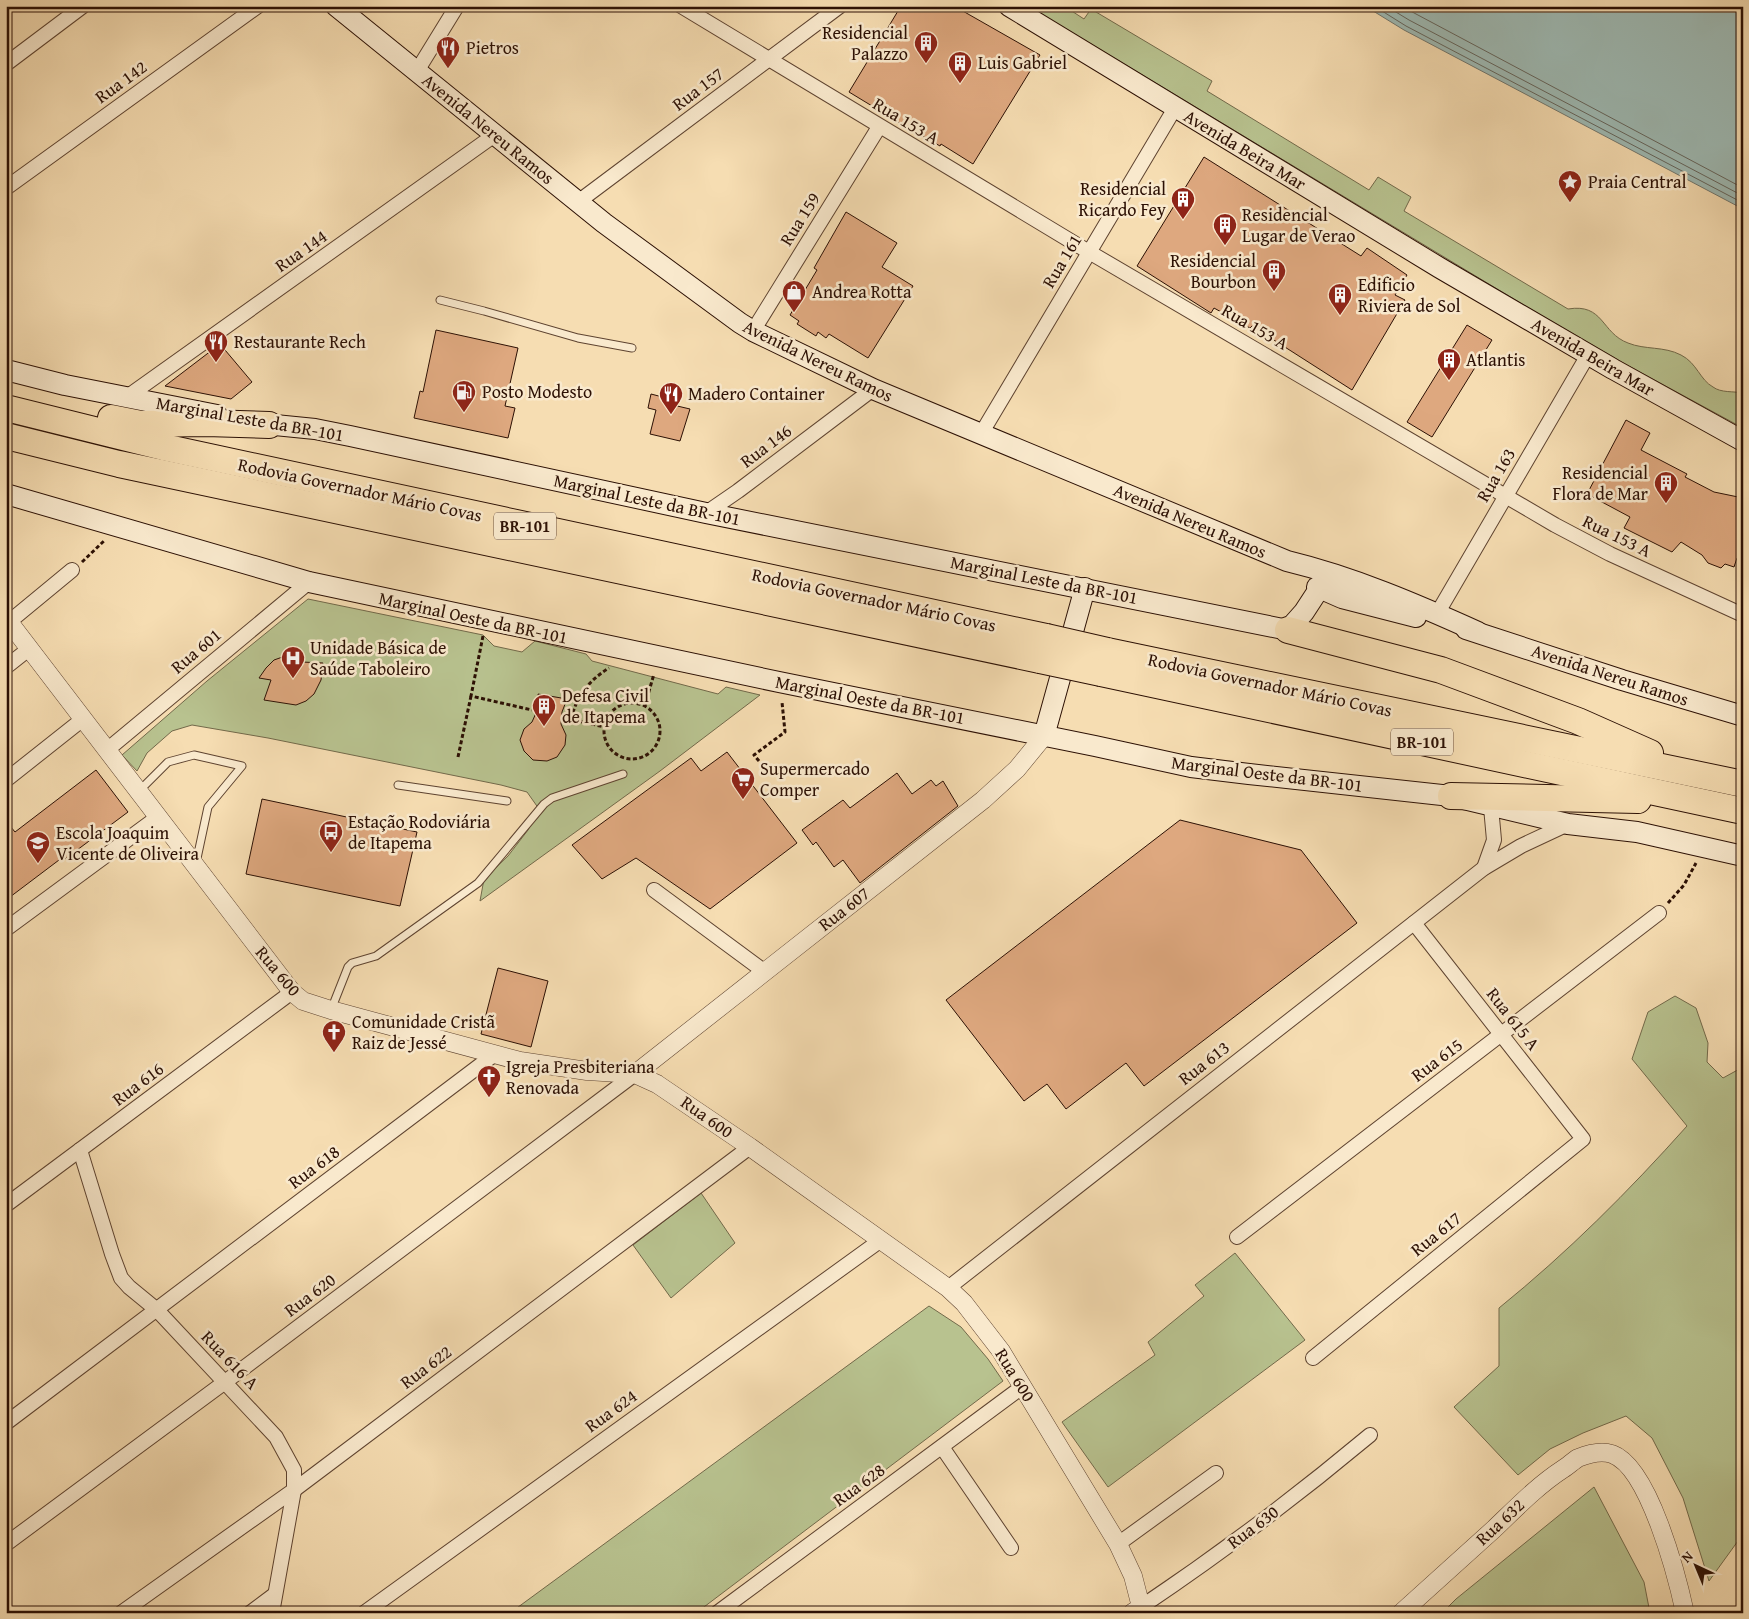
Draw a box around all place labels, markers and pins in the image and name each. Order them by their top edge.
place label: Residencial Palazzo [822,19,908,67]
building icon: Residencial Palazzo [913,30,939,64]
place label: Pietros [466,34,519,61]
restaurant icon: Pietros [435,35,461,69]
place label: Luis Gabriel [978,49,1067,76]
building icon: Luis Gabriel [947,50,973,84]
place label: Praia Central [1588,168,1686,195]
place icon: Praia Central [1557,169,1583,203]
place label: Residencial Ricardo Fey [1079,175,1166,223]
building icon: Residencial Ricardo Fey [1170,186,1196,220]
place label: Residencial Lugar de Verao [1242,201,1355,249]
building icon: Residencial Lugar de Verao [1212,212,1238,246]
place label: Residencial Bourbon [1170,247,1256,295]
building icon: Residencial Bourbon [1261,258,1287,292]
place label: Edificio Riviera de Sol [1358,271,1461,319]
place label: Andrea Rotta [812,278,912,305]
shop icon: Andrea Rotta [781,279,807,313]
building icon: Edificio Riviera de Sol [1327,282,1353,316]
place label: Restaurante Rech [234,328,366,355]
restaurant icon: Restaurante Rech [203,329,229,363]
place label: Atlantis [1466,346,1526,373]
building icon: Atlantis [1436,347,1462,381]
place label: Posto Modesto [482,378,592,405]
fuel station icon: Posto Modesto [451,379,477,413]
place label: Madero Container [688,380,825,407]
restaurant icon: Madero Container [658,381,684,415]
place label: Residencial Flora de Mar [1553,459,1649,507]
building icon: Residencial Flora de Mar [1653,470,1679,504]
place label: Unidade Básica de Saúde Taboleiro [310,634,447,682]
hospital icon: Unidade Básica de Saúde Taboleiro [280,645,306,679]
place label: Defesa Civil de Itapema [562,682,649,730]
building icon: Defesa Civil de Itapema [531,693,557,727]
place label: Supermercado Comper [760,755,870,803]
supermarket icon: Supermercado Comper [730,766,756,800]
place label: Estação Rodoviária de Itapema [348,808,491,856]
place label: Escola Joaquim Vicente de Oliveira [56,819,199,867]
bus stop icon: Estação Rodoviária de Itapema [318,819,344,853]
school or university icon: Escola Joaquim Vicente de Oliveira [25,830,51,864]
place label: Comunidade Cristã Raiz de Jessé [352,1008,495,1056]
church icon: Comunidade Cristã Raiz de Jessé [321,1019,347,1053]
place label: Igreja Presbiteriana Renovada [506,1053,655,1101]
church icon: Igreja Presbiteriana Renovada [476,1064,502,1098]

